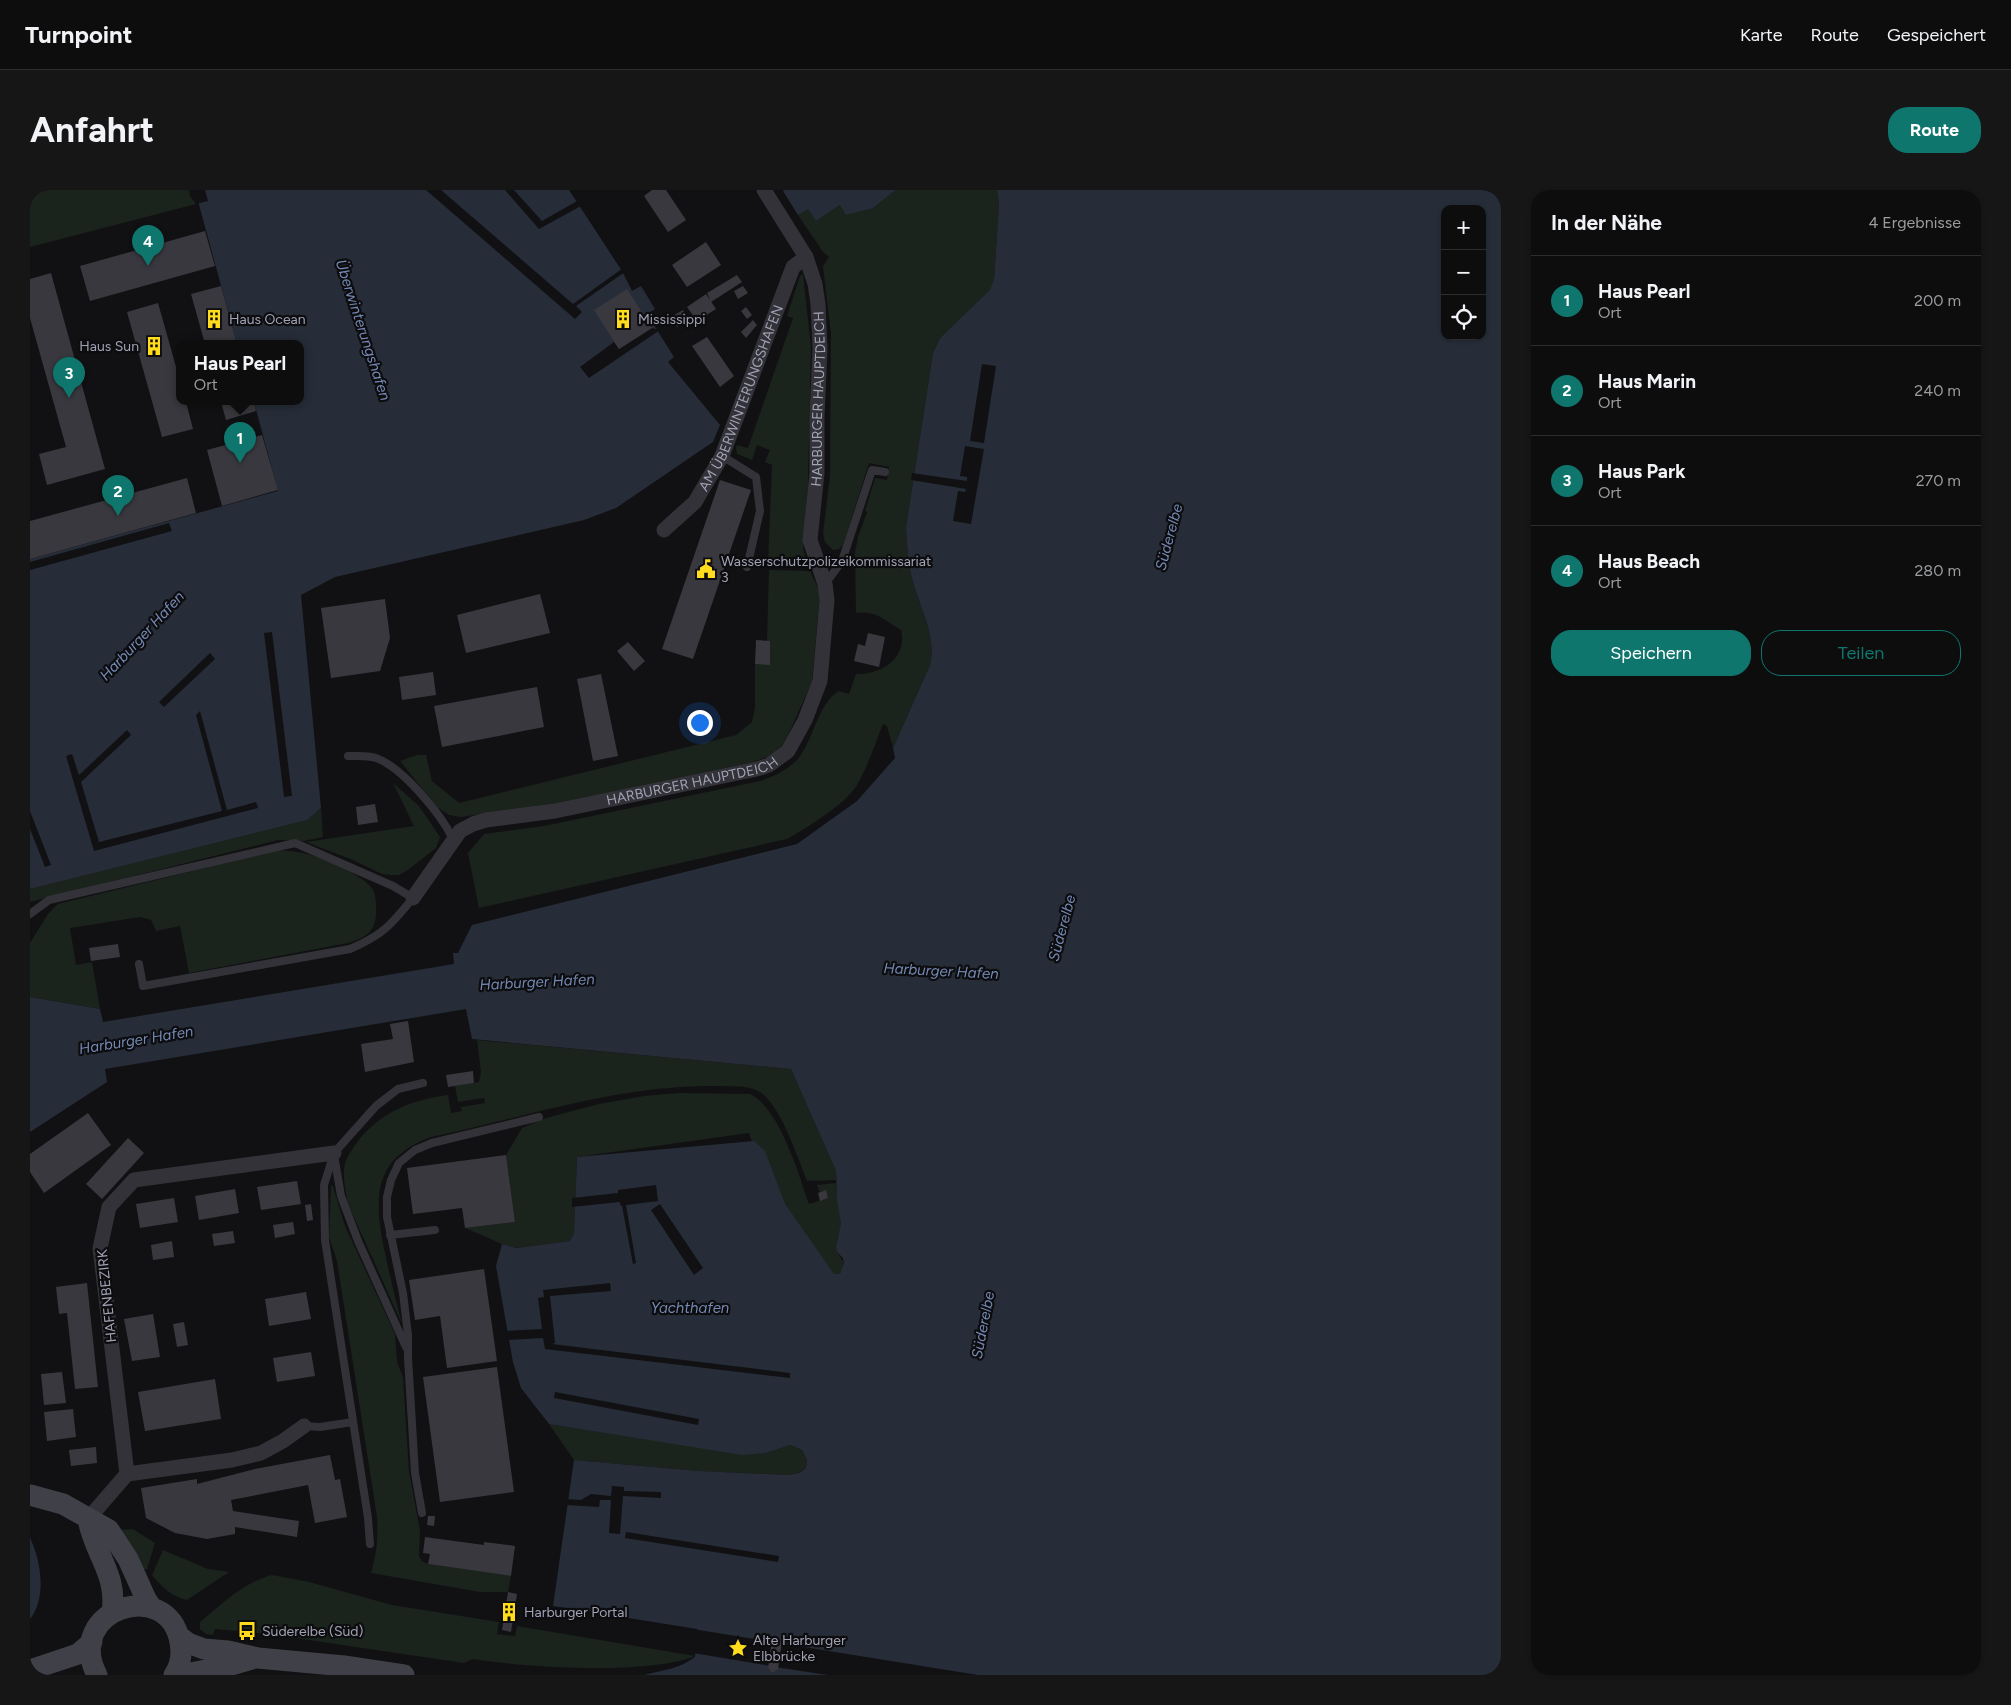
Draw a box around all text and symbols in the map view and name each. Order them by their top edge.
text: Turnpoint [25,20,132,49]
text: Karte [1740,24,1783,46]
text: Route [1811,24,1859,46]
text: Gespeichert [1887,24,1986,46]
button: Route [1888,107,1981,153]
text: Anfahrt [30,109,154,151]
map controls [1441,205,1486,340]
button: + [1441,205,1486,250]
text: In der Nähe [1551,210,1662,235]
text: 4 Ergebnisse [1868,213,1961,232]
pin: 4 [132,225,164,266]
button: − [1441,250,1486,295]
water label: Überwinterungshafen [332,257,394,403]
text: Haus Pearl [1598,280,1690,303]
text: 1 [1564,291,1570,310]
text: 200 m [1914,291,1961,310]
button: locate [1441,295,1486,340]
street label: AM ÜBERWINTERUNGSHAFEN [695,302,787,494]
text: Ort [1598,303,1622,322]
building icon: Haus Ocean [203,308,225,330]
building icon: Mississippi [612,308,634,330]
place label: Haus Ocean [229,311,306,328]
place label: Mississippi [638,311,705,328]
street label: HARBURGER HAUPTDEICH [807,311,829,487]
building icon: Haus Sun [143,335,165,357]
place label: Haus Sun [79,338,139,355]
popup [176,340,304,405]
text: Haus Pearl [194,352,286,375]
pin: 3 [53,357,85,398]
text: Haus Marin [1598,370,1696,393]
text: Ort [194,375,218,394]
text: 2 [1562,381,1572,400]
text: 240 m [1914,381,1961,400]
text: Ort [1598,393,1622,412]
pin: 1 [224,422,256,463]
text: Haus Park [1598,460,1685,483]
text: 3 [1563,471,1571,490]
text: 270 m [1916,471,1961,490]
pin: 2 [102,475,134,516]
text: Ort [1598,483,1622,502]
water label: Süderelbe [1151,502,1187,572]
text: Haus Beach [1598,550,1700,573]
place label: Wasserschutzpolizeikommissariat 3 [721,553,931,586]
public building icon: Wasserschutzpolizeikommissariat 3 [695,558,717,580]
text: 4 [1562,561,1572,580]
text: 280 m [1914,561,1961,580]
text: Ort [1598,573,1622,592]
water label: Harburger Hafen [96,588,188,684]
button: Speichern [1551,630,1751,676]
button: Teilen [1761,630,1961,676]
your location [687,710,713,736]
street label: HARBURGER HAUPTDEICH [605,753,781,809]
water label: Süderelbe [1044,893,1080,963]
water label: Harburger Hafen [883,959,999,983]
water label: Harburger Hafen [479,970,595,994]
water label: Harburger Hafen [78,1022,194,1058]
street label: HAFENBEZIRK [94,1248,120,1343]
water label: Süderelbe [968,1290,998,1360]
water label: Yachthafen [651,1299,729,1317]
building icon: Harburger Portal [498,1601,520,1623]
place label: Harburger Portal [524,1604,627,1621]
bus stop icon: Süderelbe (Süd) [236,1620,258,1642]
place label: Süderelbe (Süd) [262,1623,364,1640]
place label: Alte Harburger Elbbrücke [753,1632,846,1665]
place icon: Alte Harburger Elbbrücke [727,1637,749,1659]

